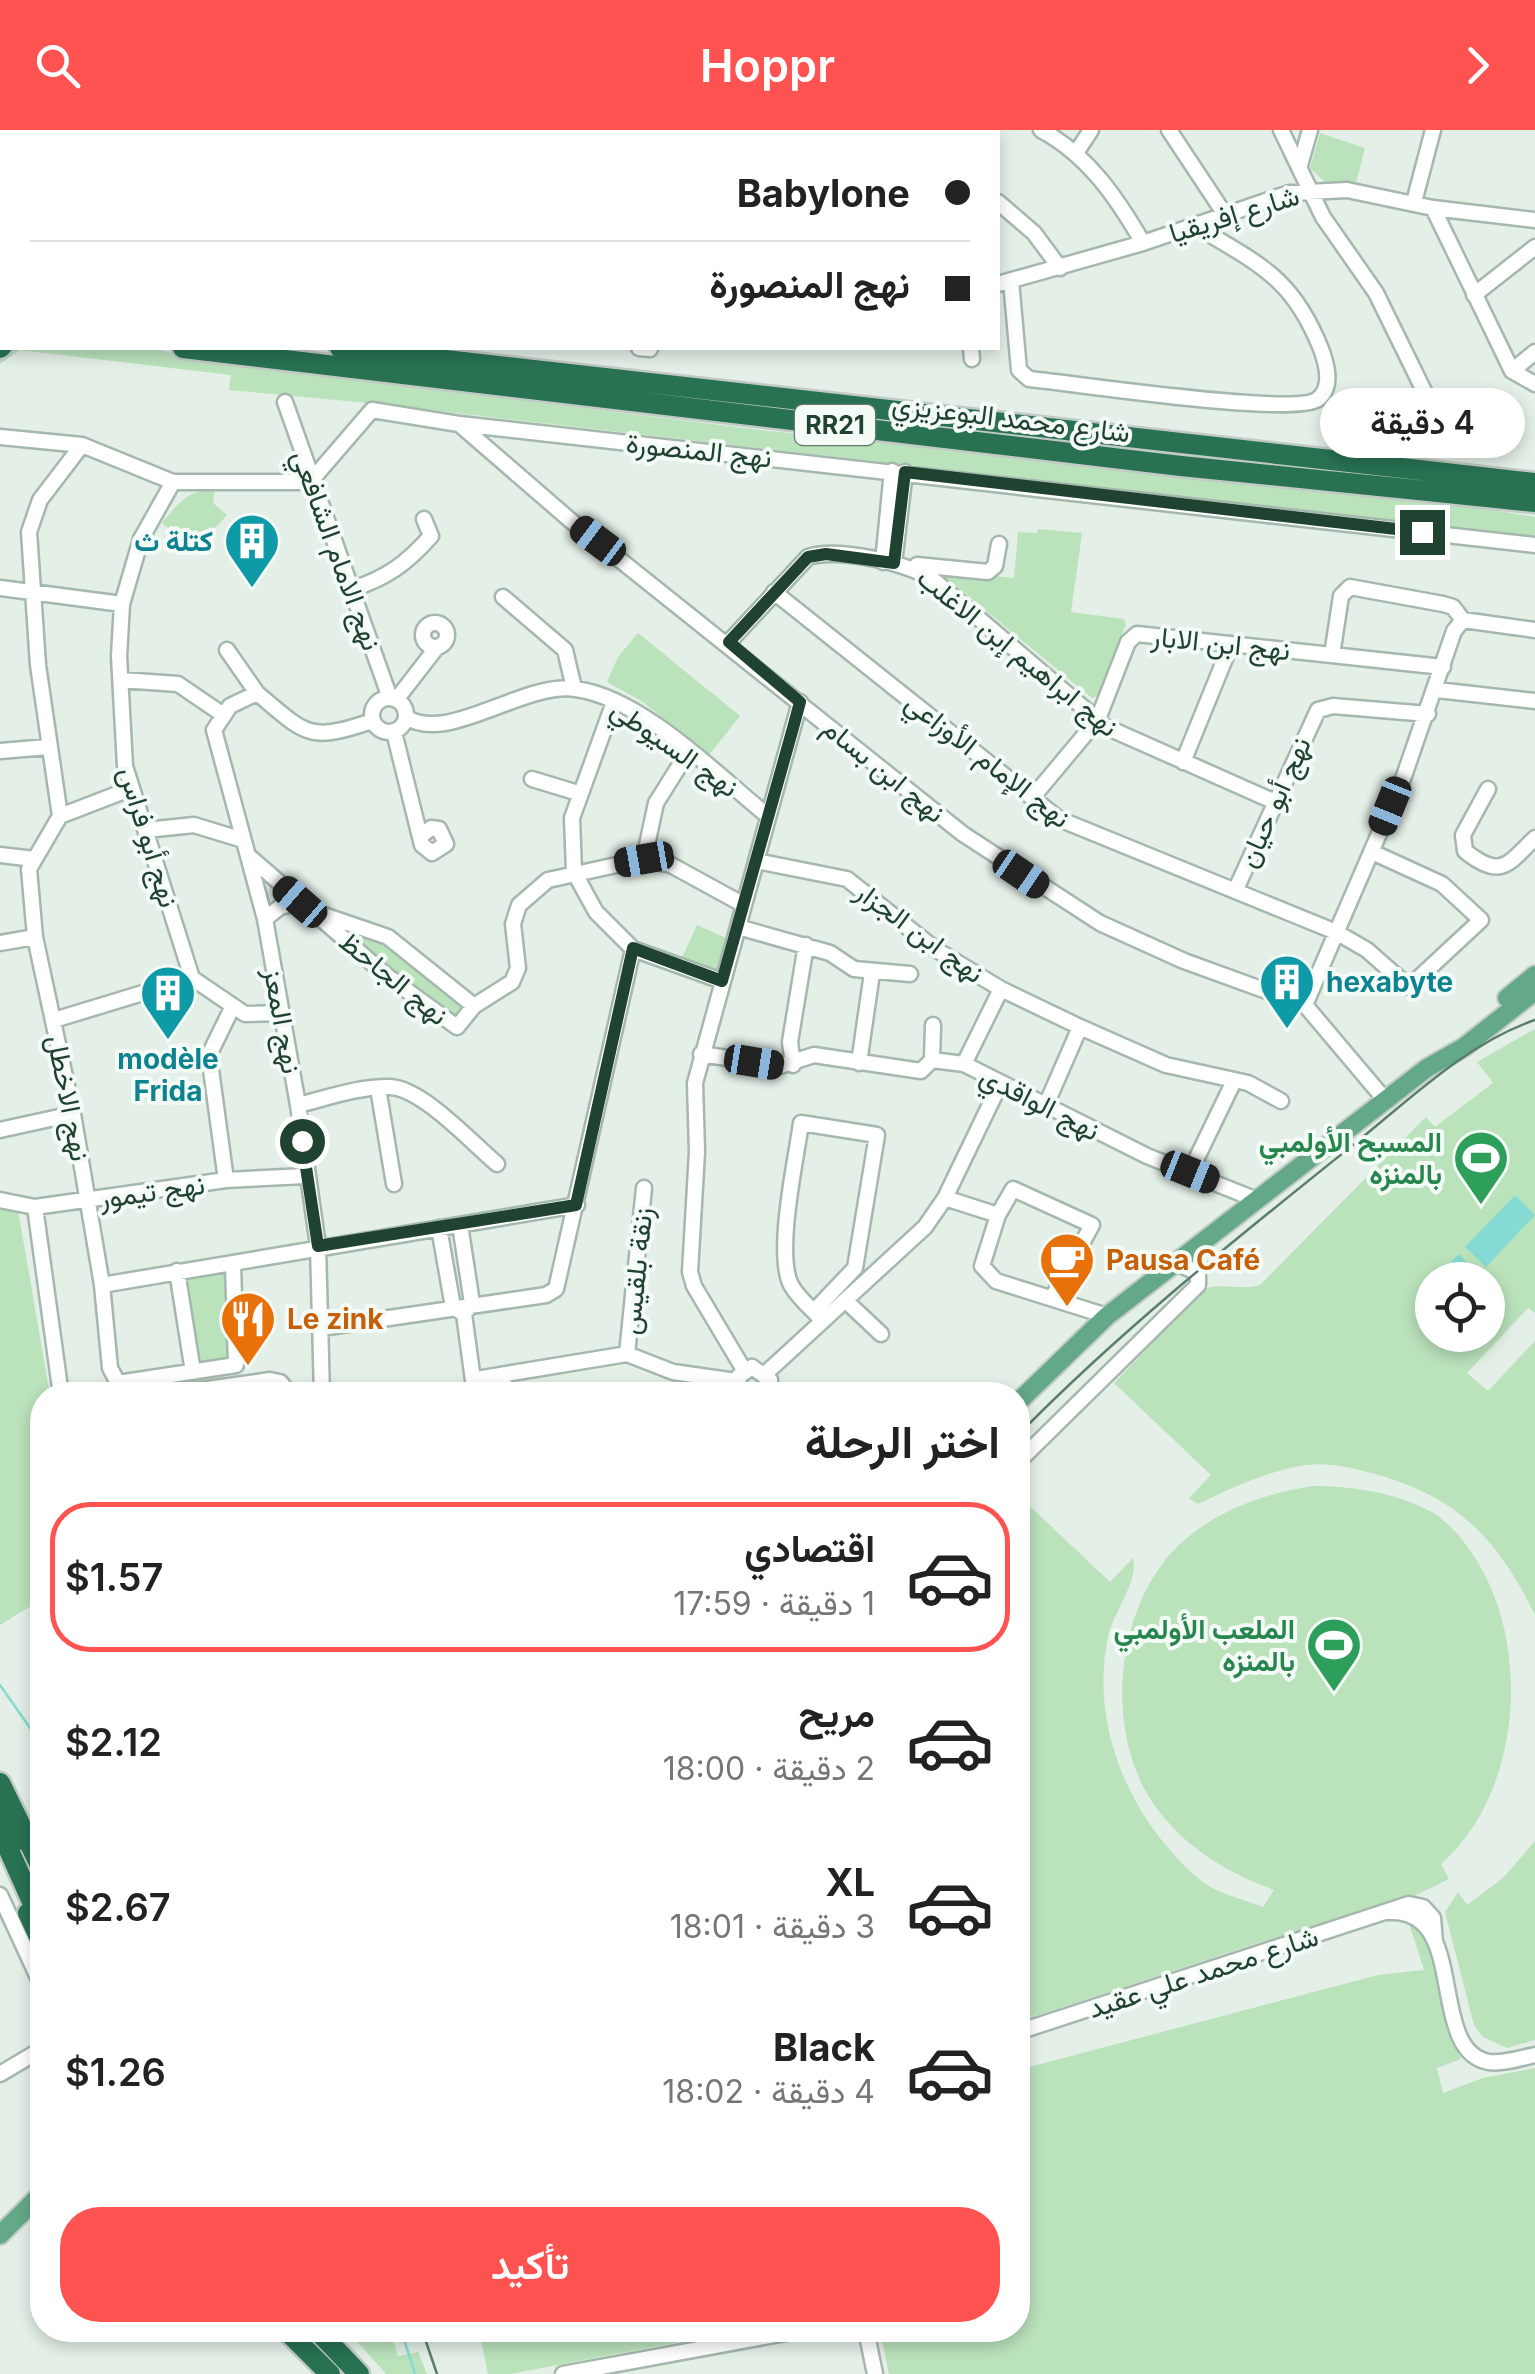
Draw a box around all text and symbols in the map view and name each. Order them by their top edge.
icon: search [30,38,85,93]
text: Hoppr [700,38,835,93]
icon: forward [1450,38,1505,93]
text: Babylone [737,170,910,216]
street label: شارع إفريقيا [1165,178,1304,252]
text: نهج المنصورة [709,261,910,307]
street label: شارع محمد البوعزيزي [889,387,1132,455]
callout: 4 دقيقة [1320,387,1524,457]
text: 4 دقيقة [1370,403,1475,442]
road number: RR21 [795,405,875,445]
street label: نهج المنصورة [624,425,773,478]
street label: نهج الامام الشافعي [279,445,389,657]
route end [1400,510,1445,555]
building icon: كتلة ث [222,511,282,590]
car [565,511,631,571]
place label: كتلة ث [134,524,213,558]
street label: نهج ابراهيم إبن الاغلب [909,560,1126,746]
street label: نهج ابن الابار [1149,619,1292,670]
street label: نهج الإمام الأوزاعي [895,685,1077,840]
street label: نهج السيوطي [601,692,745,809]
street label: نهج ابن بسام [814,710,952,832]
street label: نهج أبو حيان [1230,731,1321,874]
street label: نهج أبو فراس [109,762,187,912]
car [1365,773,1415,839]
car [612,839,676,879]
car [988,845,1054,903]
car [268,871,332,933]
street label: نهج ابن الجزار [847,873,991,992]
street label: نهج الجاحظ [331,924,455,1035]
building icon: hexabyte [1257,952,1317,1031]
building icon: modèle Frida [138,963,198,1042]
street label: نهج المعز [254,965,309,1077]
place label: hexabyte [1326,965,1453,999]
street label: نهج الاخطل [37,1032,98,1165]
place label: modèle Frida [117,1042,219,1108]
car [722,1042,786,1082]
street label: نهج الواقدي [972,1058,1106,1153]
route start [280,1119,325,1164]
place label: المسبح الأولمبي بالمنزه [1259,1125,1442,1192]
sports icon: المسبح الأولمبي بالمنزه [1451,1128,1511,1207]
car [1157,1147,1223,1197]
street label: نهج تيمور [96,1167,207,1218]
street label: زنقة بلقيس [612,1206,661,1336]
cafe icon: Pausa Café [1037,1230,1097,1309]
place label: Pausa Café [1106,1243,1260,1277]
map controls [1415,1262,1505,1352]
button: locate [1415,1262,1505,1352]
restaurant icon: Le zink [218,1289,278,1368]
place label: Le zink [287,1302,384,1336]
text: اختر الرحلة [805,1414,1000,1469]
text: اقتصادي [744,1525,875,1571]
icon: car [905,1532,995,1622]
text: $1.57 [65,1554,163,1600]
text: 1 دقيقة · 17:59 [673,1584,875,1623]
place label: الملعب الأولمبي بالمنزه [1113,1612,1295,1679]
sports icon: الملعب الأولمبي بالمنزه [1304,1615,1364,1694]
text: مريح [799,1690,875,1736]
icon: car [905,1697,995,1787]
text: $2.12 [65,1719,162,1765]
text: 2 دقيقة · 18:00 [663,1749,875,1788]
text: XL [825,1859,875,1905]
icon: car [905,1862,995,1952]
text: $2.67 [65,1884,171,1930]
text: 3 دقيقة · 18:01 [670,1907,875,1946]
street label: شارع محمد علي عقيد [1084,1919,1324,2031]
text: Black [773,2024,875,2070]
icon: car [905,2027,995,2117]
text: $1.26 [65,2049,166,2095]
text: 4 دقيقة · 18:02 [662,2072,875,2111]
button: تأكيد [60,2207,1000,2322]

